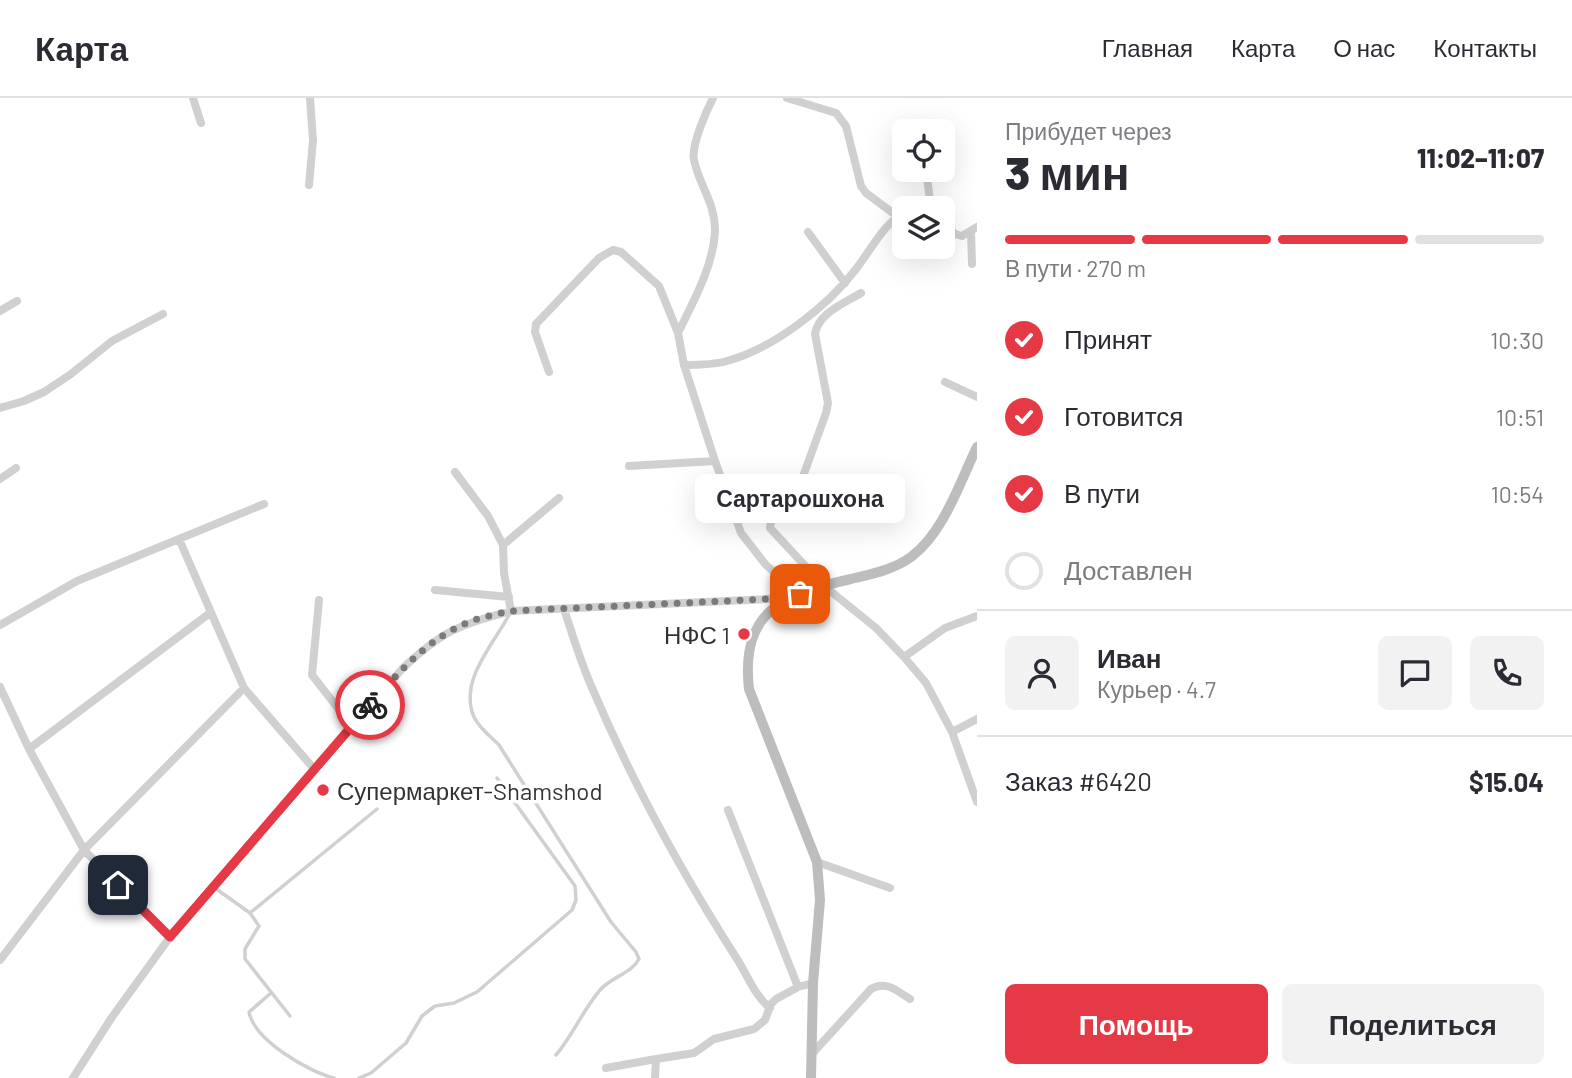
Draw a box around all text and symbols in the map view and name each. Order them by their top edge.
text: Карта [35,28,128,68]
text: Главная [1102,33,1193,62]
text: Карта [1231,33,1295,62]
text: О нас [1333,33,1395,62]
text: Контакты [1433,33,1537,62]
text: Прибудет через [1005,117,1172,145]
map controls [892,119,955,259]
button: locate [892,119,955,182]
text: 11:02–11:07 [1417,142,1544,173]
text: 3 мин [1005,144,1130,199]
button: layers [892,196,955,259]
text: В пути · 270 m [1005,254,1146,282]
icon: check [1005,321,1043,359]
text: Принят [1064,323,1152,354]
text: 10:30 [1490,326,1544,354]
icon: check [1005,398,1043,436]
text: Готовится [1064,400,1183,431]
text: 10:51 [1496,403,1544,431]
callout: Сартарошхона [695,475,905,524]
icon: check [1005,475,1043,513]
text: В пути [1064,477,1140,508]
text: 10:54 [1491,480,1544,508]
text: Сартарошхона [716,484,884,512]
text: Доставлен [1064,554,1193,585]
pin [770,564,830,624]
icon: bag [781,575,819,613]
place label: НФС 1 [664,620,730,649]
marker: НФС 1 [736,626,752,642]
button: person [1005,636,1079,710]
button: chat [1378,636,1452,710]
button: phone [1470,636,1544,710]
text: Иван [1097,642,1162,673]
courier [335,670,405,740]
text: Курьер · 4.7 [1097,675,1216,703]
icon: bike [351,686,389,724]
text: Заказ #6420 [1005,765,1152,796]
text: $15.04 [1469,766,1544,797]
place label: Супермаркет-Shamshod [337,776,603,805]
marker: Супермаркет-Shamshod [315,782,331,798]
pin [88,855,148,915]
icon: home [99,866,137,904]
button: Помощь [1005,984,1268,1064]
button: Поделиться [1282,984,1544,1064]

